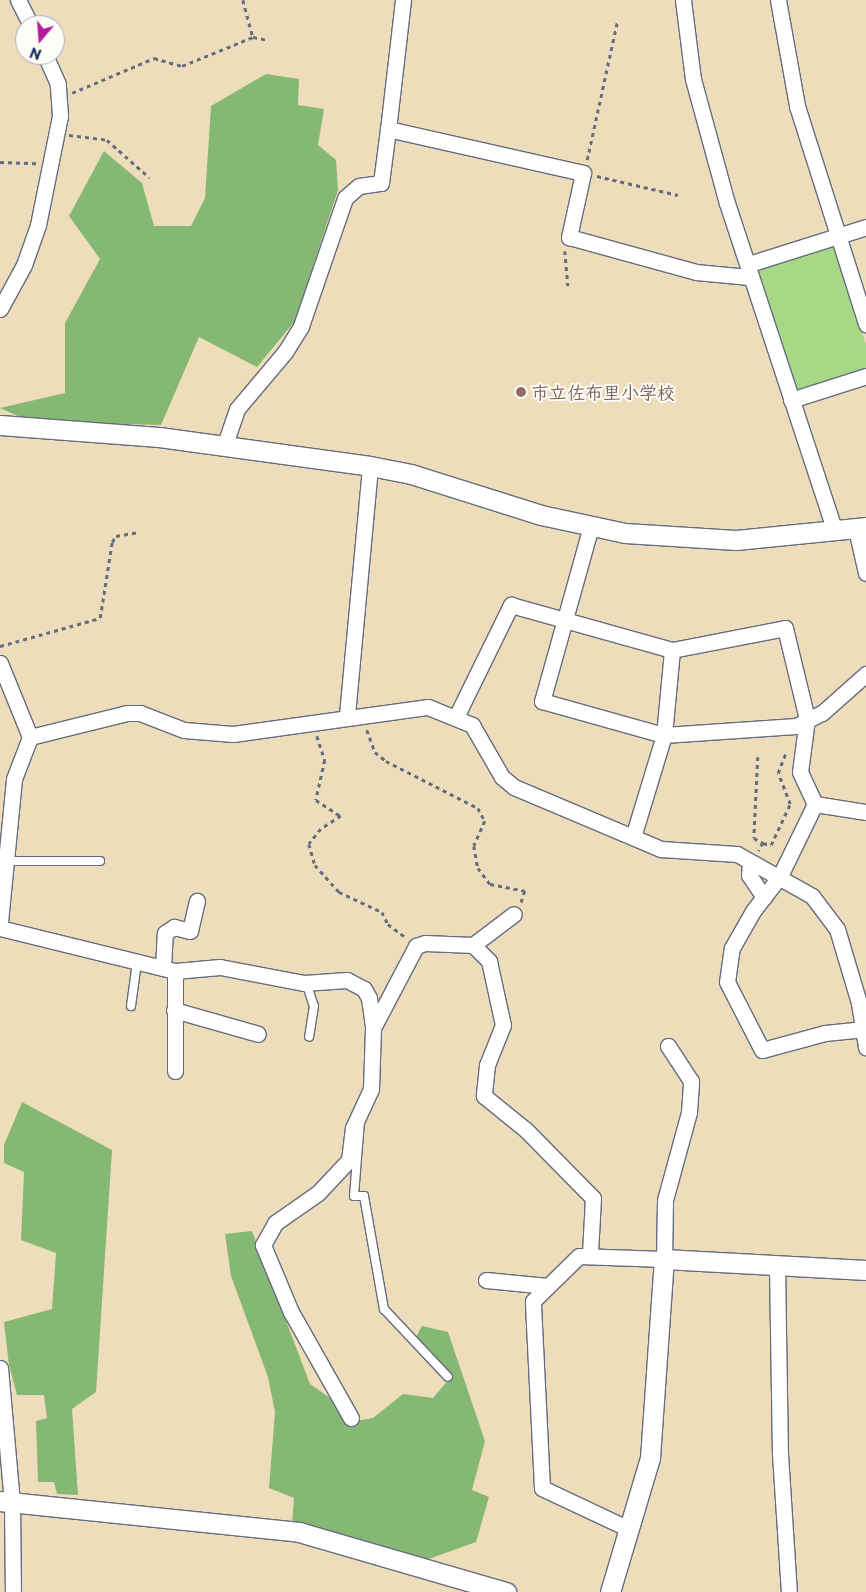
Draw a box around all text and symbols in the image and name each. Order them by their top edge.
north arrow [15,15,65,65]
text: N [27,42,44,65]
place label: 市立佐布里小学校 [531,381,675,403]
marker: 市立佐布里小学校 [515,386,527,398]

